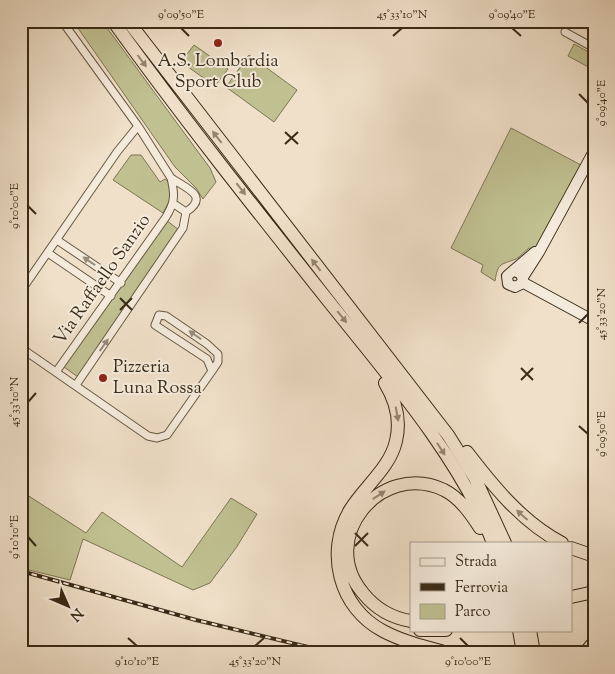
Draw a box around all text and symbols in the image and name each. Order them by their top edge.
text: 9°09'50"E [158,6,205,24]
text: 45°33'10"N [377,6,428,24]
text: 9°09'40"E [489,6,536,24]
marker: A.S. Lombardia Sport Club [212,37,224,49]
place label: A.S. Lombardia Sport Club [157,49,279,96]
one-way arrow [137,54,147,68]
text: 9°09'40"E [593,79,611,126]
one-way arrow [212,130,222,144]
text: 9°10'00"E [6,182,24,229]
one-way arrow [236,183,246,196]
street label: Via Raffaello Sanzio [48,209,158,351]
one-way arrow [82,257,96,266]
one-way arrow [311,259,322,272]
text: 45°33'20"N [593,287,611,340]
one-way arrow [336,310,347,323]
one-way arrow [188,330,201,340]
one-way arrow [99,339,109,352]
place label: Pizzeria Luna Rossa [113,355,202,402]
marker: Pizzeria Luna Rossa [97,372,109,384]
text: 45°33'10"N [6,376,24,427]
one-way arrow [393,406,401,422]
text: 9°09'50"E [593,410,611,457]
one-way arrow [436,442,446,456]
one-way arrow [372,490,386,500]
one-way arrow [516,509,529,520]
text: 9°10'10"E [6,514,24,559]
legend [410,542,572,632]
text: Strada [455,552,497,573]
text: Ferrovia [455,578,508,599]
north arrow [42,582,92,632]
text: Parco [455,602,491,623]
text: N [65,603,87,625]
text: 9°10'10"E [115,653,160,671]
text: 45°33'20"N [229,653,282,671]
text: 9°10'00"E [445,653,492,671]

